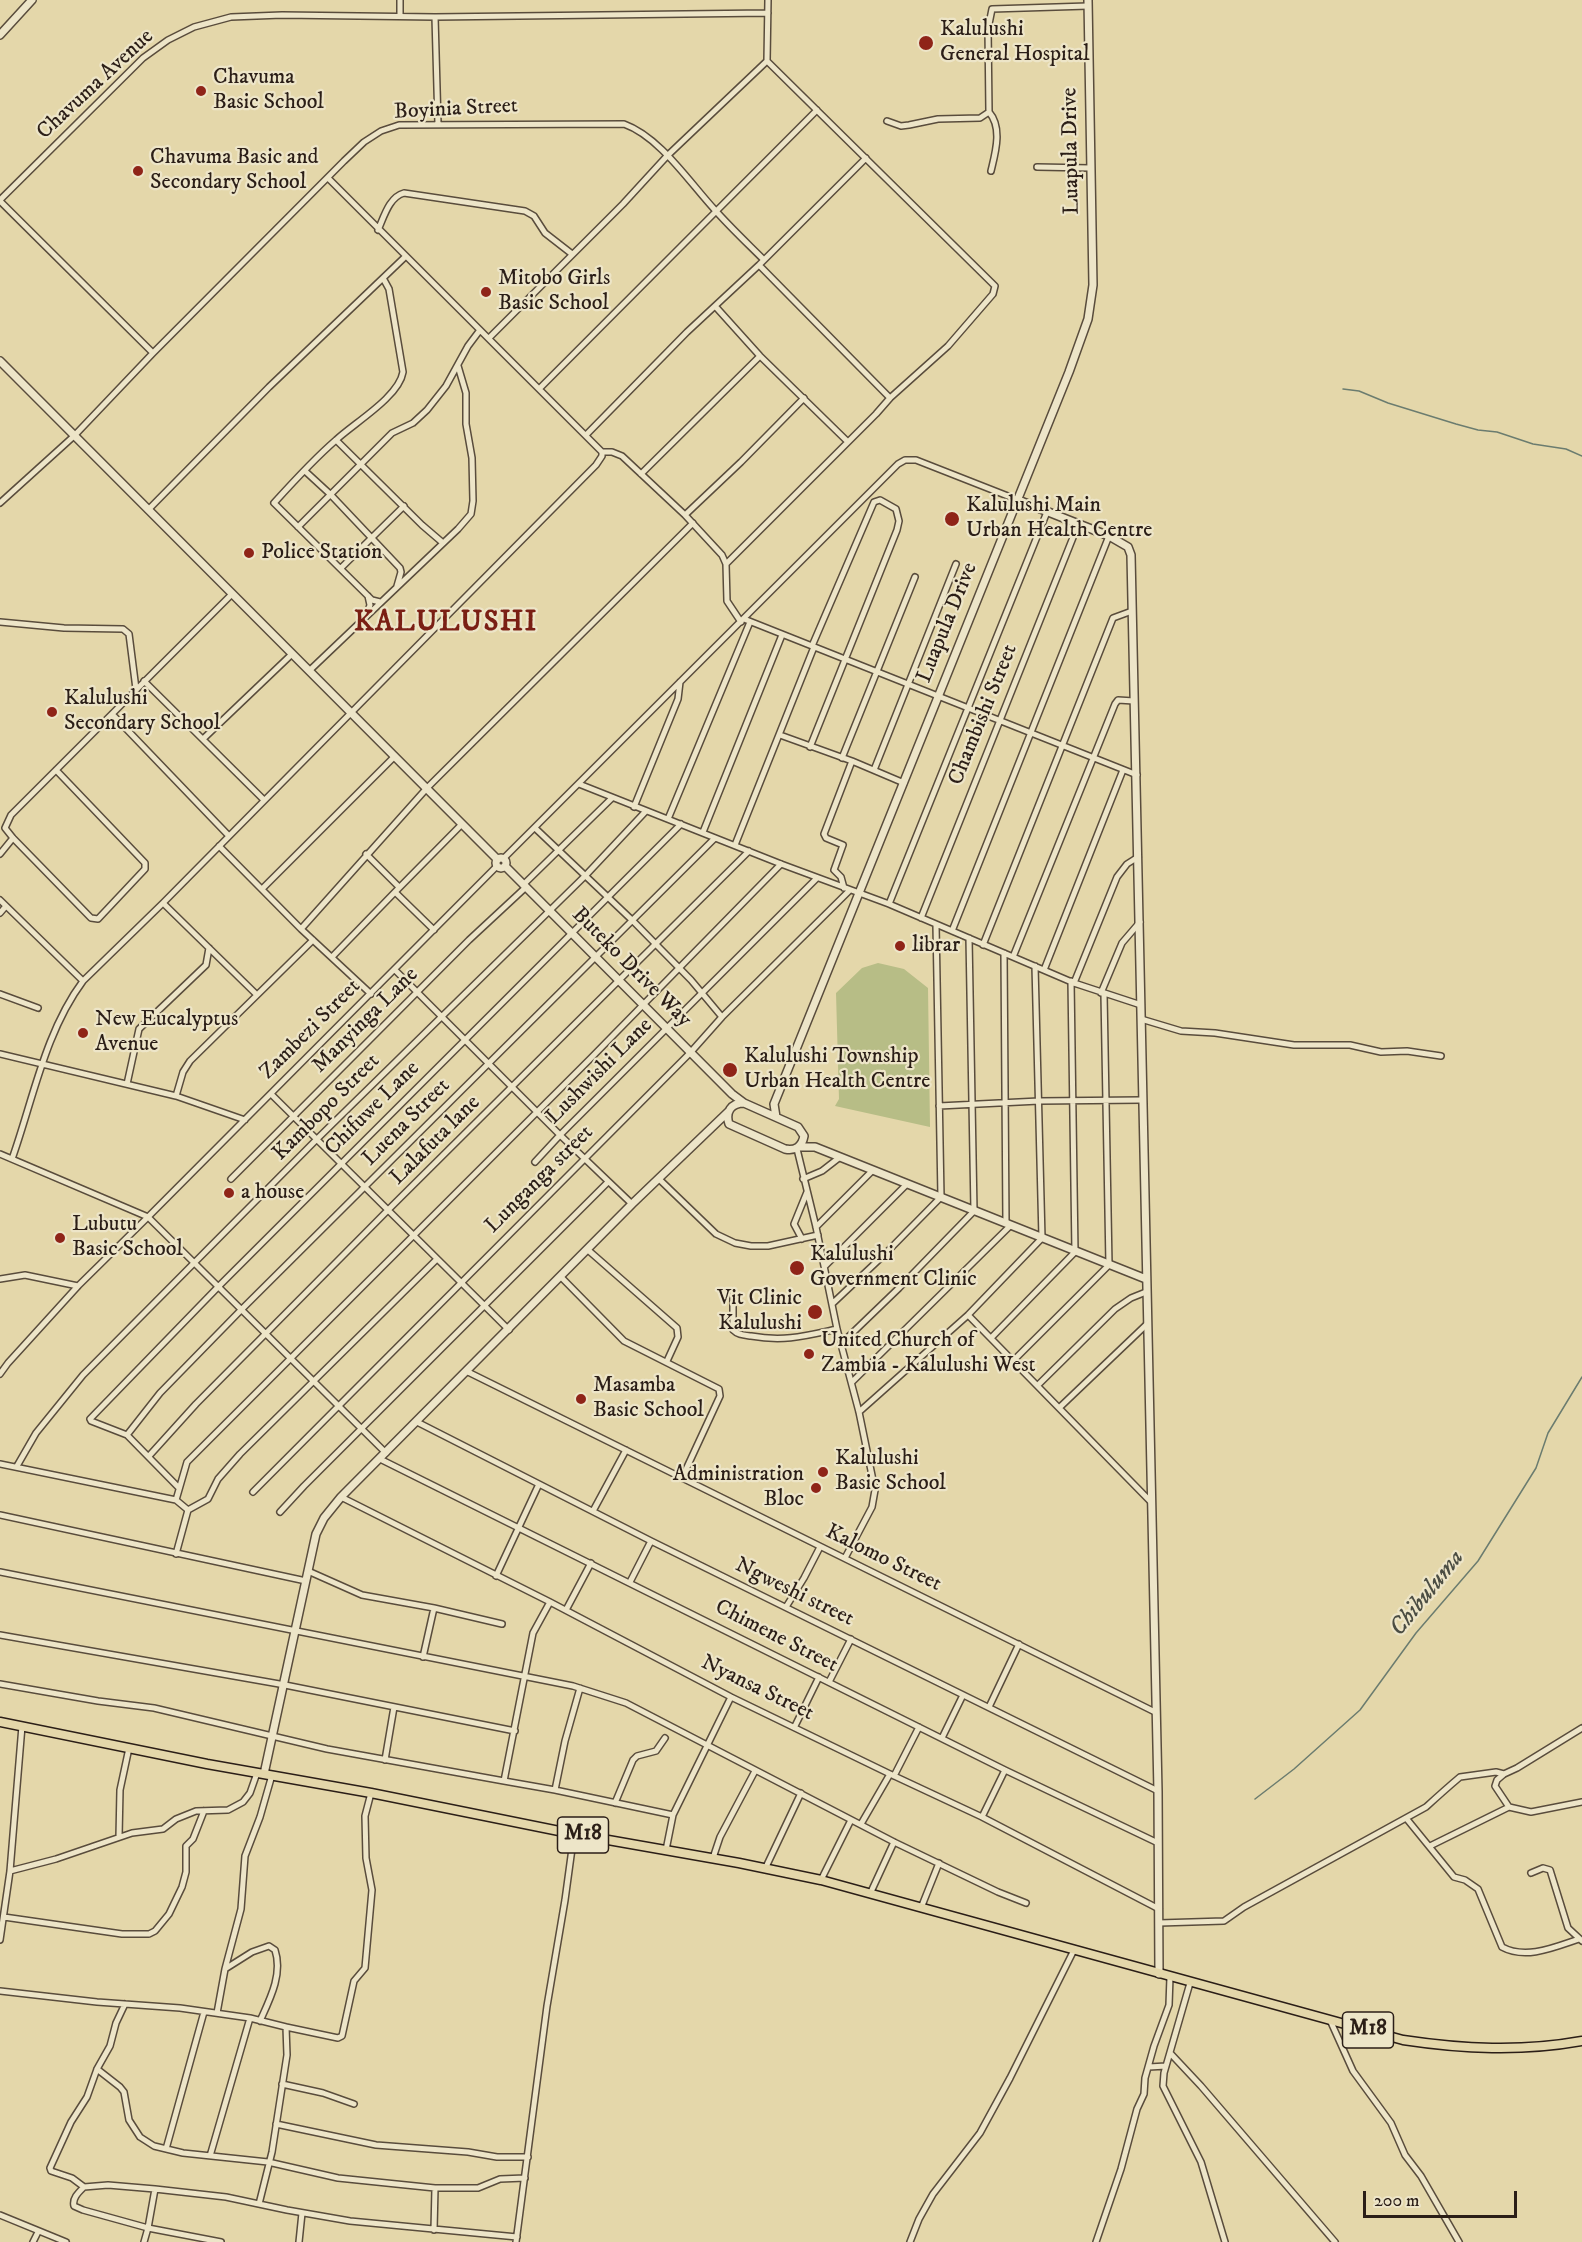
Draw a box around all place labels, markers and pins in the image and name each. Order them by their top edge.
place label: Kalulushi General Hospital [940,17,1090,68]
marker: Kalulushi General Hospital [917,34,935,52]
place label: Chavuma Basic School [213,65,324,116]
marker: Chavuma Basic School [194,84,208,98]
place label: Chavuma Basic and Secondary School [150,145,319,196]
marker: Chavuma Basic and Secondary School [131,164,145,178]
place label: Mitobo Girls Basic School [498,266,610,318]
marker: Mitobo Girls Basic School [479,285,493,299]
place label: Kalulushi Main Urban Health Centre [966,493,1152,544]
marker: Kalulushi Main Urban Health Centre [943,510,961,528]
place label: Police Station [261,540,382,566]
marker: Police Station [242,546,256,560]
place label: Kalulushi Secondary School [64,686,220,738]
marker: Kalulushi Secondary School [45,705,59,719]
place label: librar [912,933,960,959]
marker: librar [893,939,907,953]
place label: New Eucalyptus Avenue [95,1007,238,1058]
marker: New Eucalyptus Avenue [76,1026,90,1040]
place label: Kalulushi Township Urban Health Centre [744,1044,930,1096]
marker: Kalulushi Township Urban Health Centre [721,1061,739,1079]
place label: a house [241,1180,304,1206]
marker: a house [222,1186,236,1200]
place label: Lubutu Basic School [72,1212,183,1264]
marker: Lubutu Basic School [53,1231,67,1245]
place label: Kalulushi Government Clinic [810,1242,977,1294]
marker: Kalulushi Government Clinic [788,1259,806,1277]
place label: Vit Clinic Kalulushi [717,1286,802,1338]
marker: Vit Clinic Kalulushi [806,1303,824,1321]
place label: United Church of Zambia - Kalulushi West [821,1328,1036,1380]
marker: United Church of Zambia - Kalulushi West [802,1347,816,1361]
place label: Masamba Basic School [593,1373,704,1424]
marker: Masamba Basic School [574,1392,588,1406]
place label: Kalulushi Basic School [835,1446,946,1498]
place label: Administration Bloc [673,1462,804,1514]
marker: Kalulushi Basic School [816,1465,830,1479]
marker: Administration Bloc [809,1481,823,1495]

